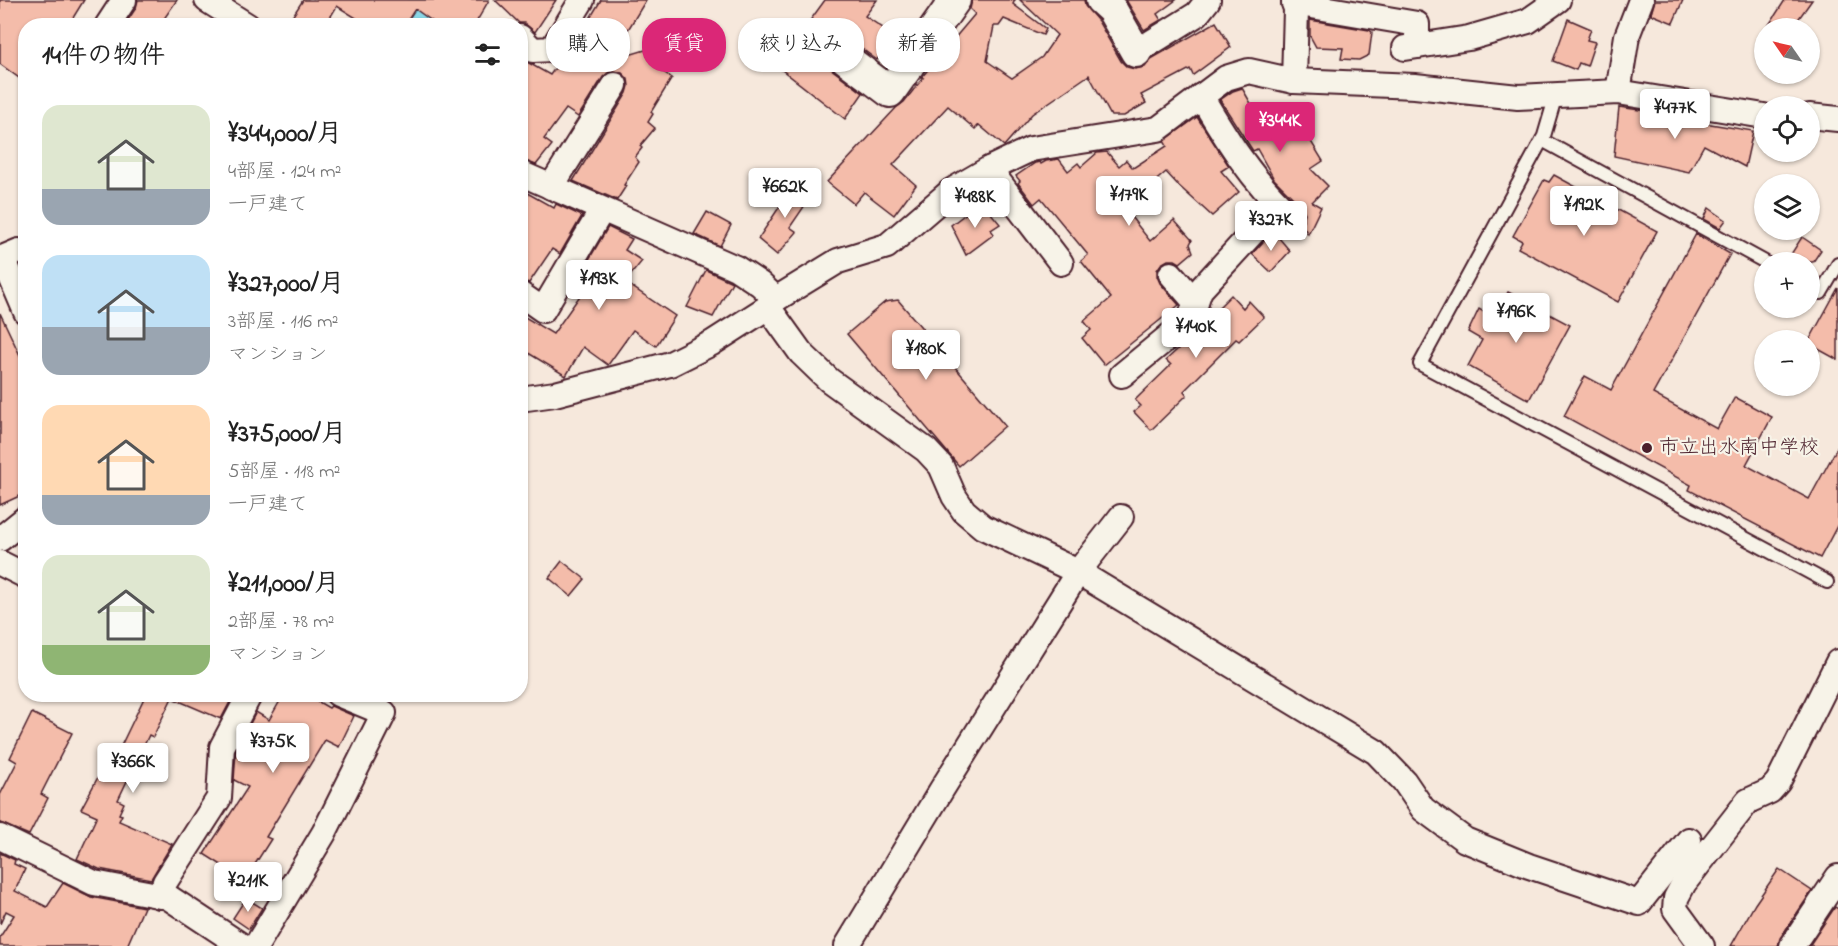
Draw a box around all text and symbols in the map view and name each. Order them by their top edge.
chip: 購入 [546,18,630,72]
chip: 賃貸 [642,18,726,72]
chip: 絞り込み [738,18,864,72]
chip: 新着 [876,18,960,72]
north arrow [1754,18,1820,84]
map controls [1754,18,1820,396]
text: 14件の物件 [42,38,165,76]
icon: filters [471,38,504,71]
pin: ¥477K [1633,89,1717,140]
text: ¥477K [1654,94,1696,123]
button: locate [1754,96,1820,162]
pin: ¥344K [1238,102,1322,153]
text: ¥344K [1259,107,1301,136]
text: ¥344,000/月 [228,116,343,154]
icon: home [90,129,162,201]
text: 4部屋 · 124 m² [228,158,342,187]
pin: ¥662K [743,168,827,219]
text: ¥662K [762,173,808,202]
button: layers [1754,174,1820,240]
pin: ¥179K [1087,176,1171,227]
pin: ¥488K [933,178,1017,229]
text: ¥179K [1110,181,1148,210]
text: ¥488K [955,183,995,212]
pin: ¥192K [1542,186,1626,237]
text: 一戸建て [228,191,308,220]
text: ¥192K [1564,191,1604,220]
pin: ¥327K [1229,201,1313,252]
text: ¥327K [1249,206,1293,235]
button: + [1754,252,1820,318]
pin: ¥193K [557,260,641,311]
text: ¥193K [580,265,618,294]
text: ¥327,000/月 [228,266,345,304]
icon: home [90,279,162,351]
pin: ¥196K [1474,293,1558,344]
text: ¥196K [1497,298,1535,327]
text: 3部屋 · 116 m² [228,308,339,337]
pin: ¥140K [1154,308,1238,359]
text: ¥140K [1176,313,1216,342]
pin: ¥180K [884,330,968,381]
button: − [1754,330,1820,396]
text: ¥180K [906,335,946,364]
text: マンション [228,341,327,370]
text: ¥375,000/月 [228,416,347,454]
icon: home [90,429,162,501]
place label: 市立出水南中学校 [1659,434,1819,463]
marker: 市立出水南中学校 [1640,441,1654,455]
text: 5部屋 · 118 m² [228,458,340,487]
text: 一戸建て [228,491,308,520]
text: ¥211,000/月 [228,566,340,604]
icon: home [90,579,162,651]
text: 2部屋 · 78 m² [228,608,334,637]
text: マンション [228,641,327,670]
pin: ¥375K [231,723,315,774]
text: ¥375K [250,728,296,757]
pin: ¥366K [91,743,175,794]
text: ¥366K [111,748,155,777]
pin: ¥211K [206,862,290,913]
text: ¥211K [228,867,268,896]

